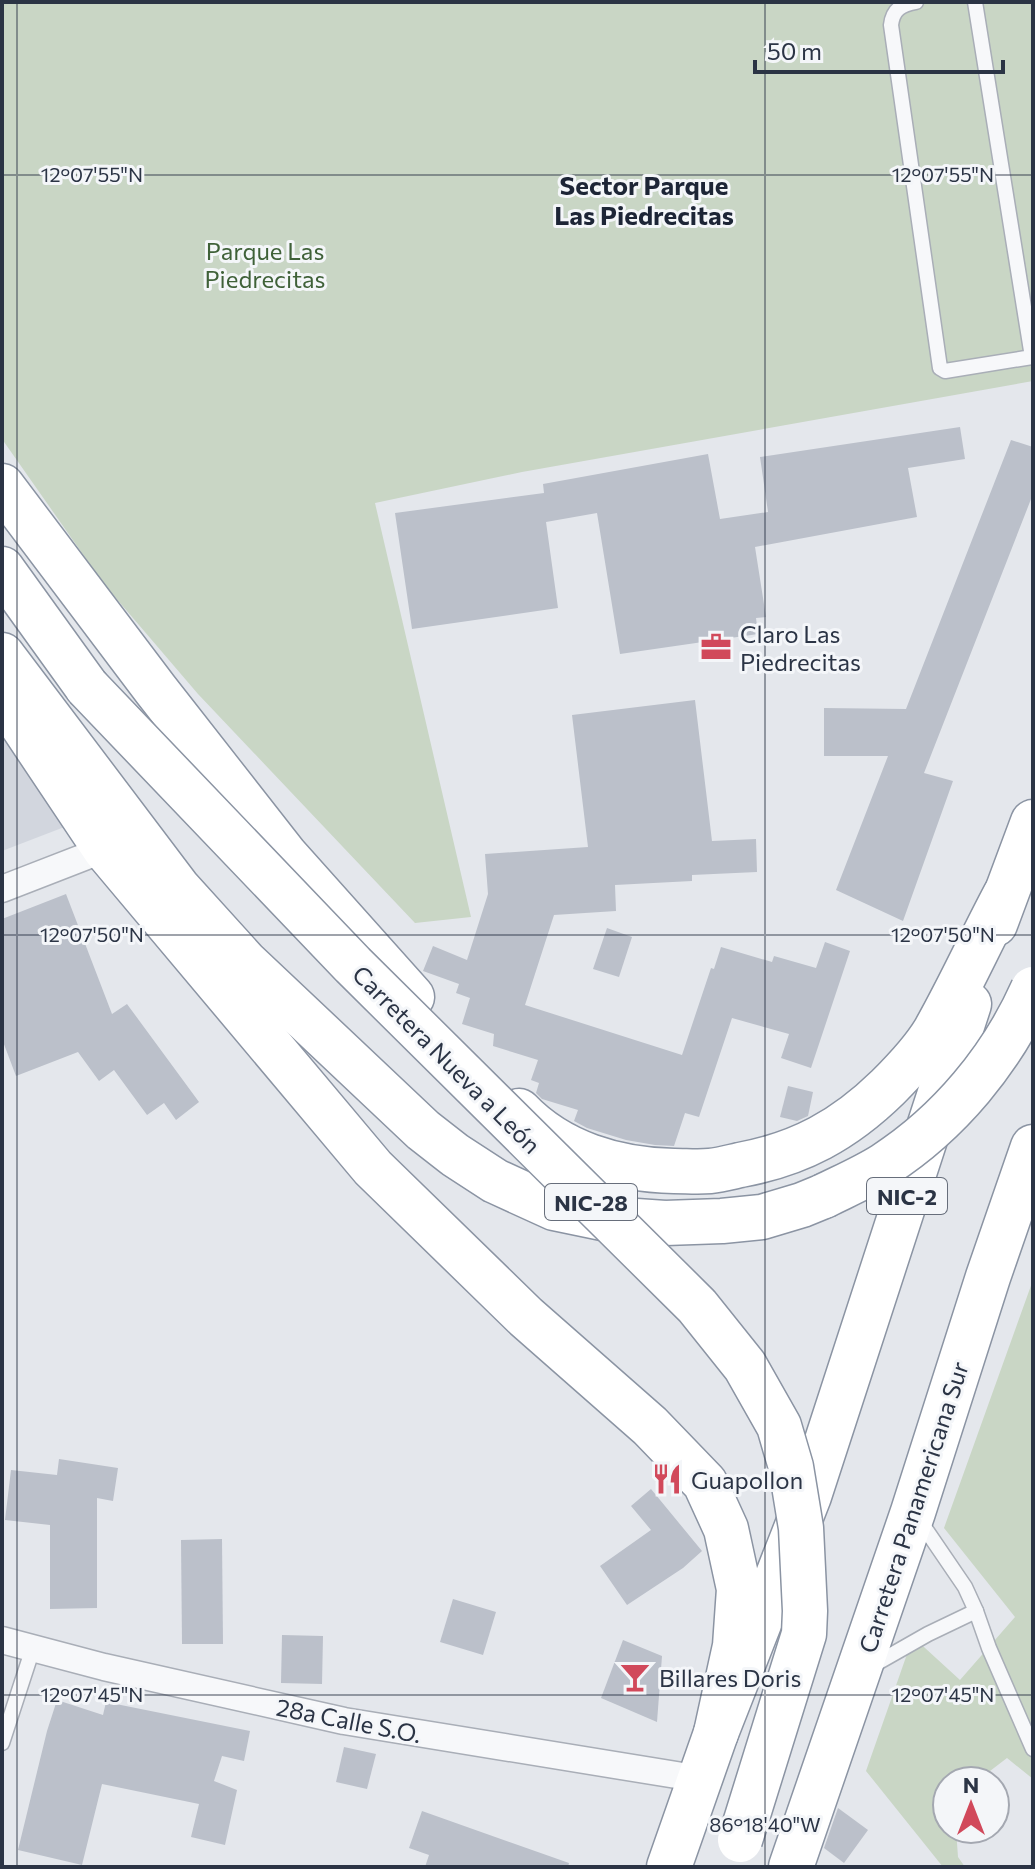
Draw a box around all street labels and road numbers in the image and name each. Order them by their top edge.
street label: Carretera Nueva a León [347,959,547,1159]
road number: NIC-2 [867,1178,947,1214]
road number: NIC-28 [545,1184,637,1220]
street label: Carretera Panamericana Sur [852,1357,974,1656]
street label: 28a Calle S.O. [274,1692,424,1748]

